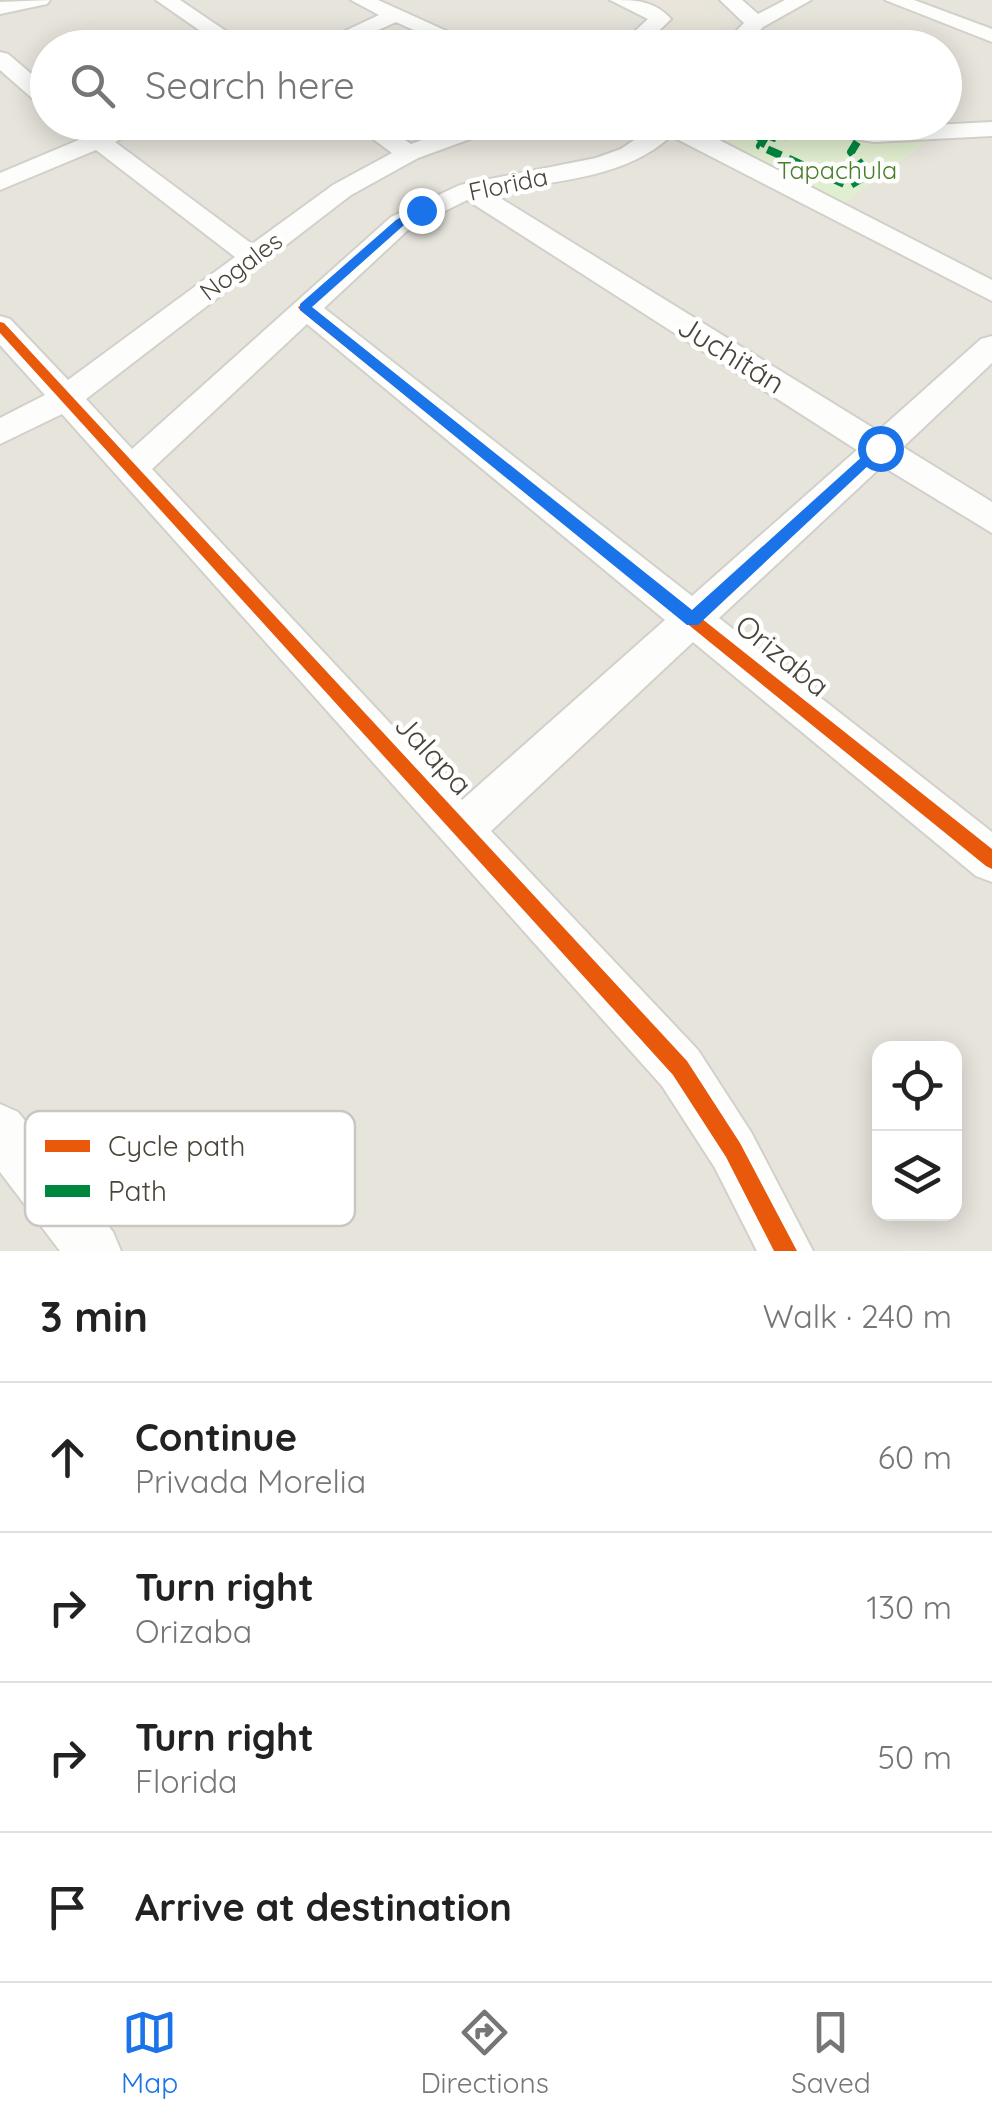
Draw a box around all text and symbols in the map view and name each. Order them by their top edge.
search box [30,30,962,140]
icon: search [65,58,120,113]
text: Search here [145,61,355,109]
park label: Tapachula [777,154,897,185]
street label: Florida [466,160,550,207]
route end [399,188,445,234]
street label: Nogales [193,225,288,307]
street label: Juchitán [671,307,792,402]
route start [858,426,904,472]
street label: Orizaba [728,606,837,705]
street label: Jalapa [387,706,481,803]
map controls [872,1041,962,1221]
button: locate [872,1041,962,1131]
legend [25,1111,355,1226]
text: Cycle path [108,1128,246,1163]
button: layers [872,1131,962,1221]
text: Path [108,1173,167,1208]
text: 3 min [40,1290,148,1343]
text: Walk · 240 m [763,1296,952,1336]
text: Continue [135,1413,297,1461]
icon: ahead [40,1430,95,1485]
text: 60 m [878,1437,952,1477]
text: Privada Morelia [135,1461,366,1501]
text: Turn right [135,1563,314,1611]
icon: right [40,1580,95,1635]
text: 130 m [866,1587,952,1627]
text: Orizaba [135,1611,252,1651]
text: Turn right [135,1713,314,1761]
icon: right [40,1730,95,1785]
text: 50 m [878,1737,952,1777]
text: Florida [135,1761,237,1801]
icon: arrive [40,1880,95,1935]
text: Arrive at destination [135,1883,512,1931]
tab: Map [121,2005,178,2100]
tab: Directions [420,2005,549,2100]
tab: Saved [791,2005,871,2100]

